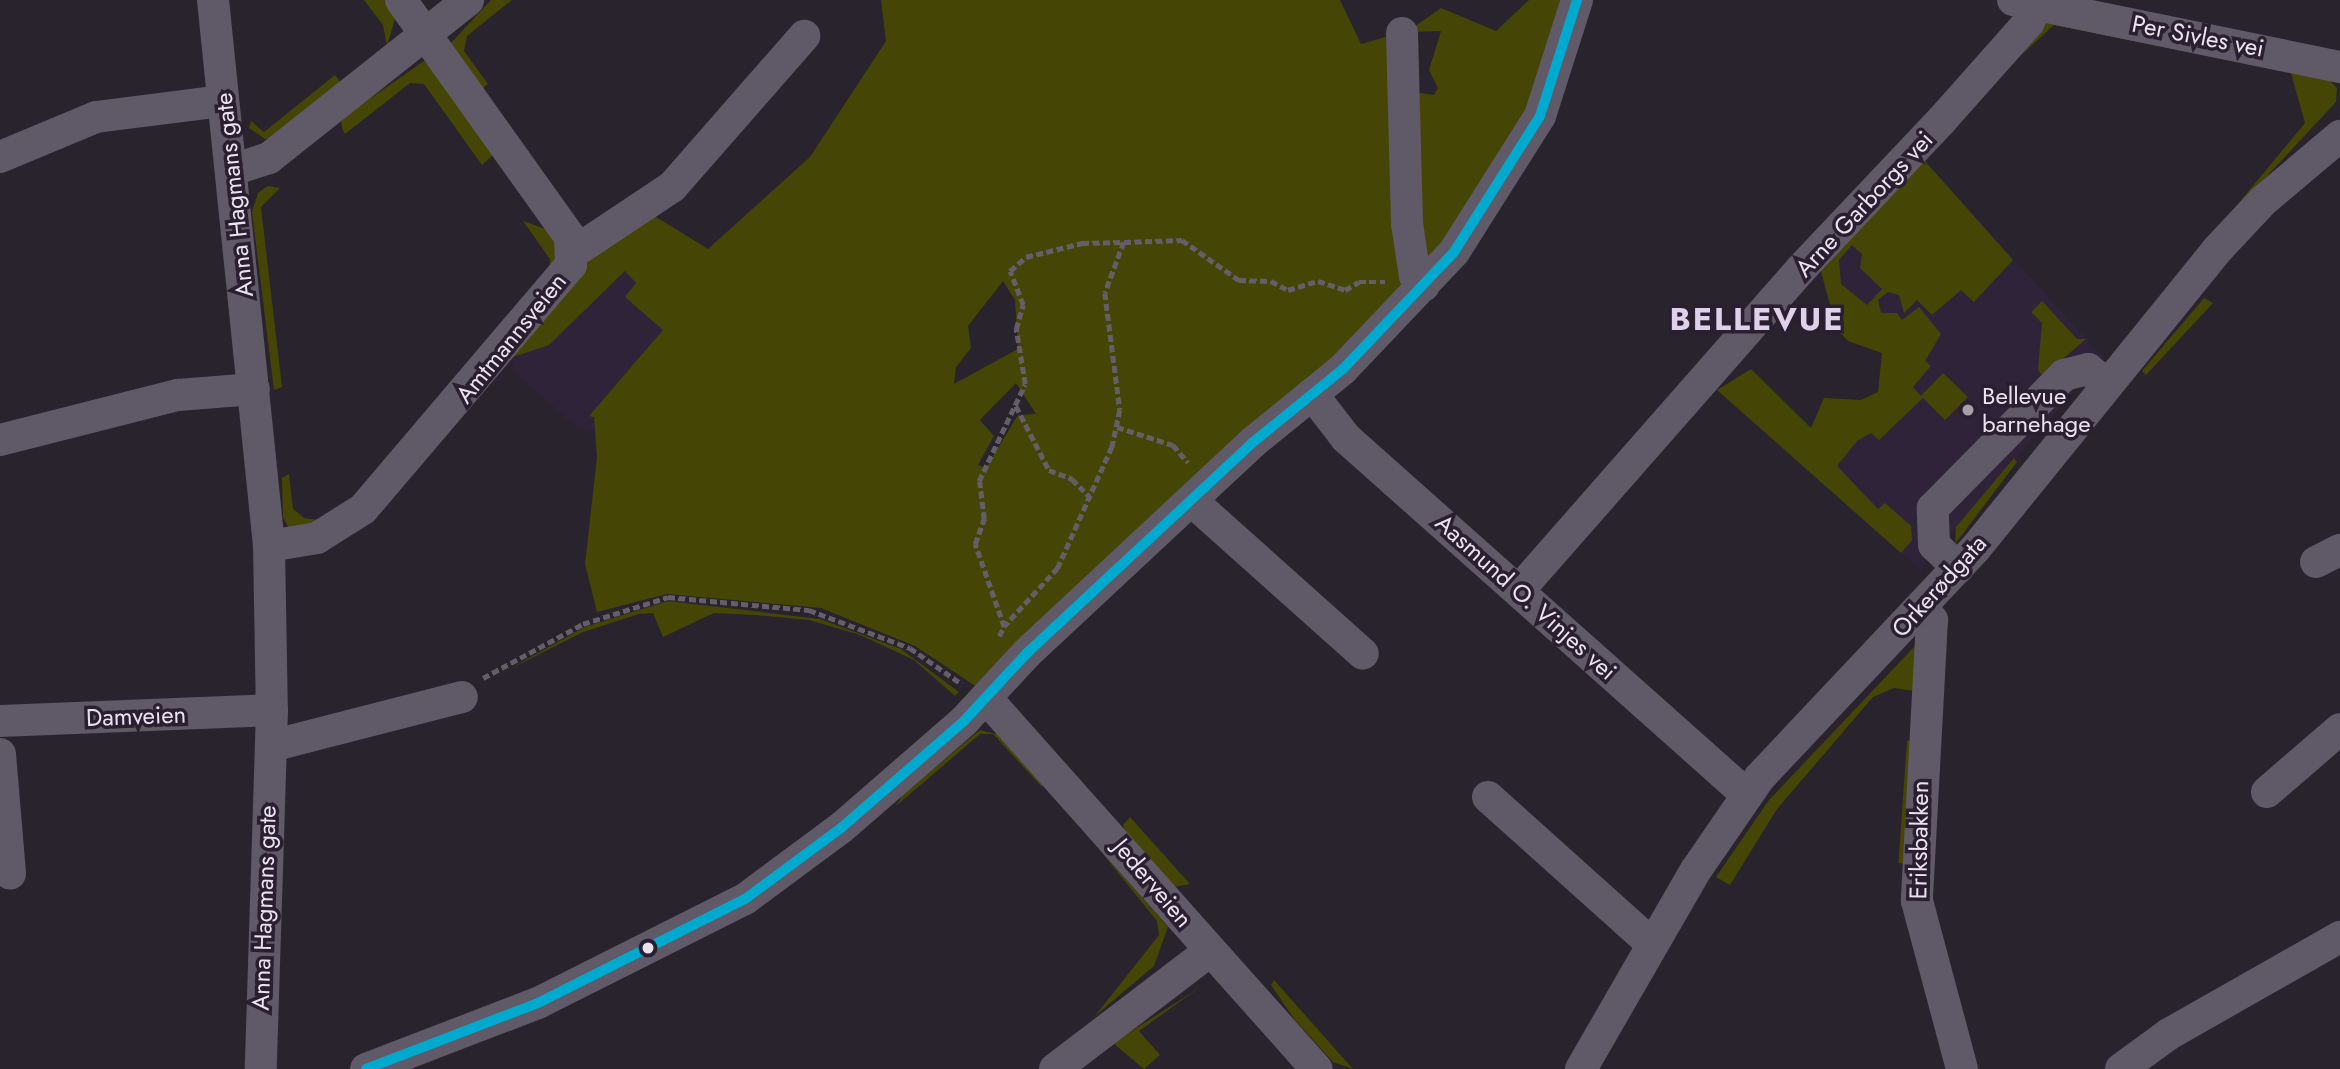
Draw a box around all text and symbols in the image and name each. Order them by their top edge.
street label: Per Sivles vei [2130,9,2266,63]
street label: Anna Hagmans gate [209,91,259,299]
street label: Arne Garborgs vei [1789,125,1939,283]
street label: Amtmannsveien [450,267,572,409]
district label: BELLEVUE [1671,300,1843,338]
place label: Bellevue barnehage [1982,382,2091,438]
marker: Bellevue barnehage [1960,402,1976,418]
street label: Aasmund O. Vinjes vei [1430,508,1622,686]
street label: Orkerødgata [1886,529,1992,643]
street label: Damveien [85,700,187,732]
street label: Eriksbakken [1904,780,1934,900]
street label: Anna Hagmans gate [246,805,282,1011]
street label: Jederveien [1108,833,1198,933]
unlabelled marker [641,941,655,955]

